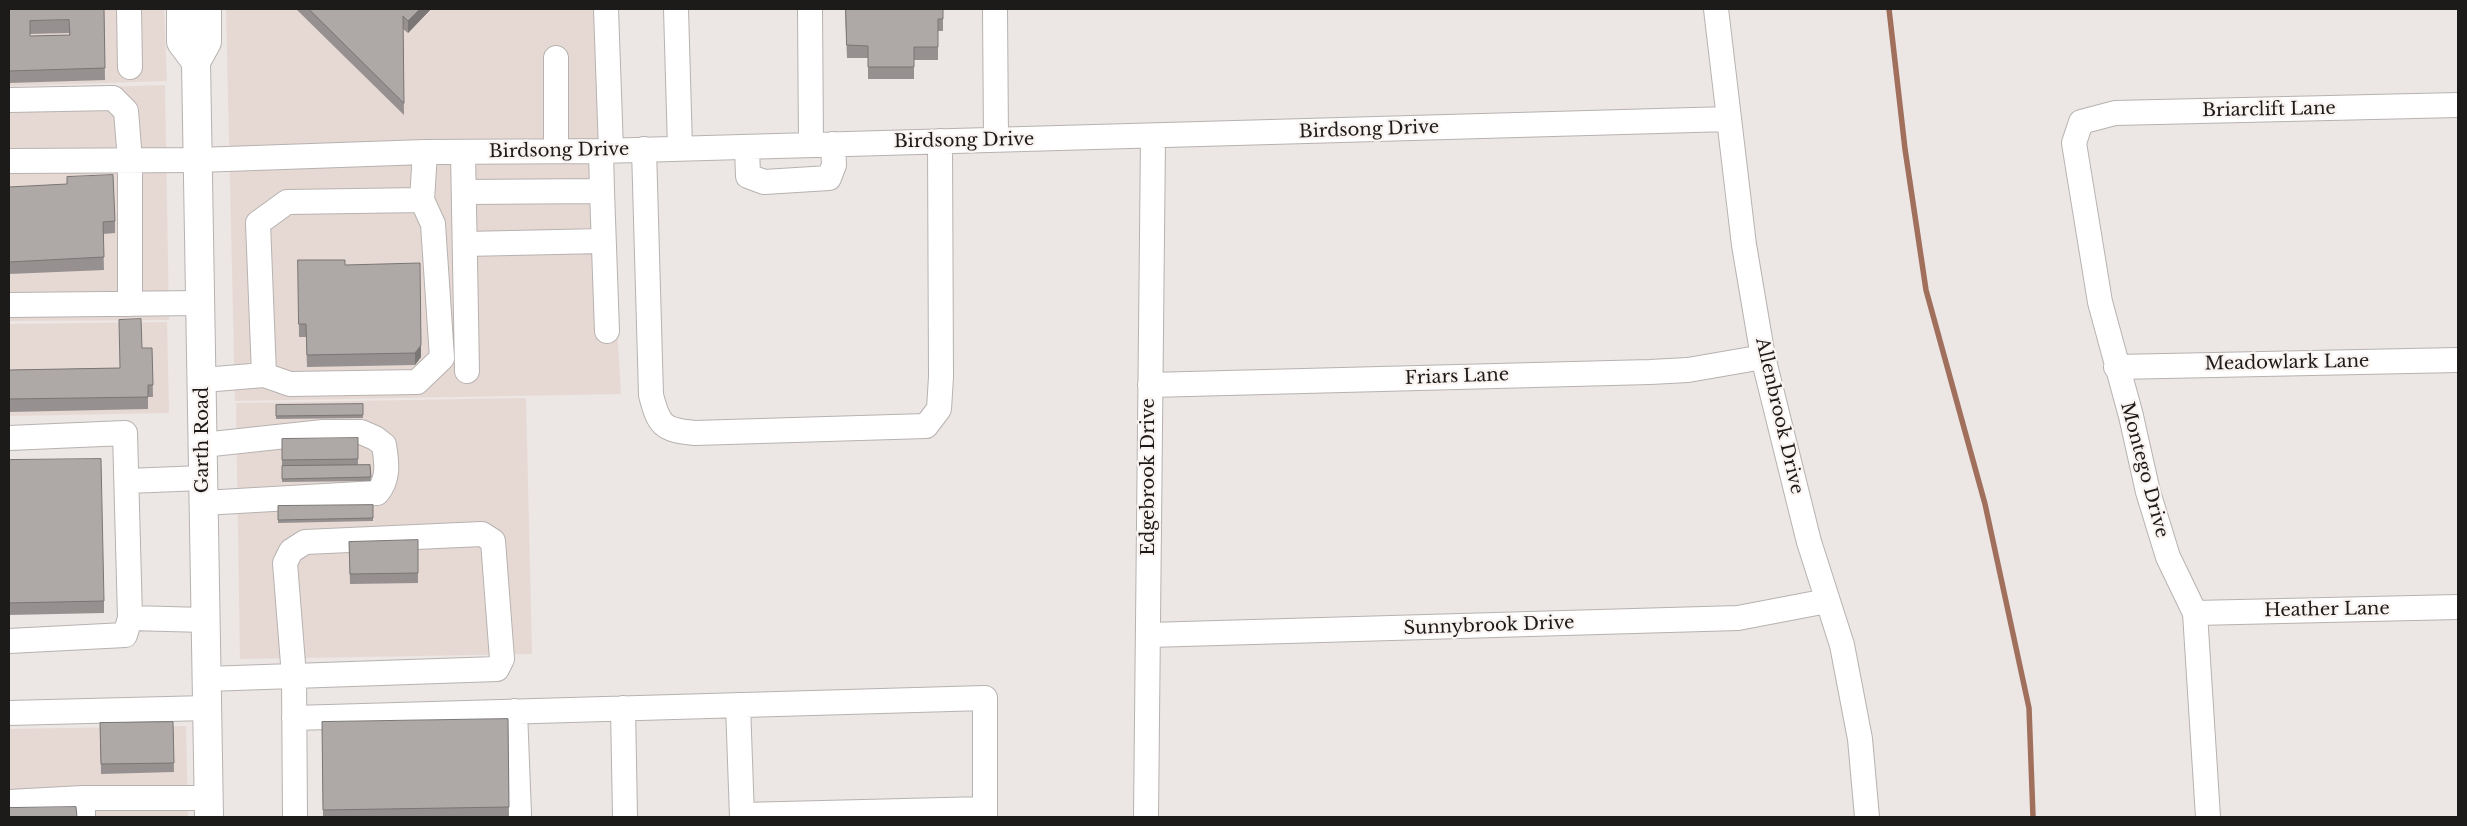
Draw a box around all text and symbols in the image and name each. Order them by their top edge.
street label: Briarclift Lane [2202,98,2336,122]
street label: Birdsong Drive [1299,117,1439,143]
street label: Birdsong Drive [894,129,1034,153]
street label: Birdsong Drive [489,139,629,163]
street label: Allenbrook Drive [1751,336,1807,496]
street label: Meadowlark Lane [2204,351,2370,375]
street label: Friars Lane [1405,364,1509,390]
street label: Garth Road [192,387,214,493]
street label: Edgebrook Drive [1138,398,1160,556]
street label: Montego Drive [2116,400,2172,540]
street label: Heather Lane [2264,598,2390,622]
street label: Sunnybrook Drive [1403,612,1575,640]

